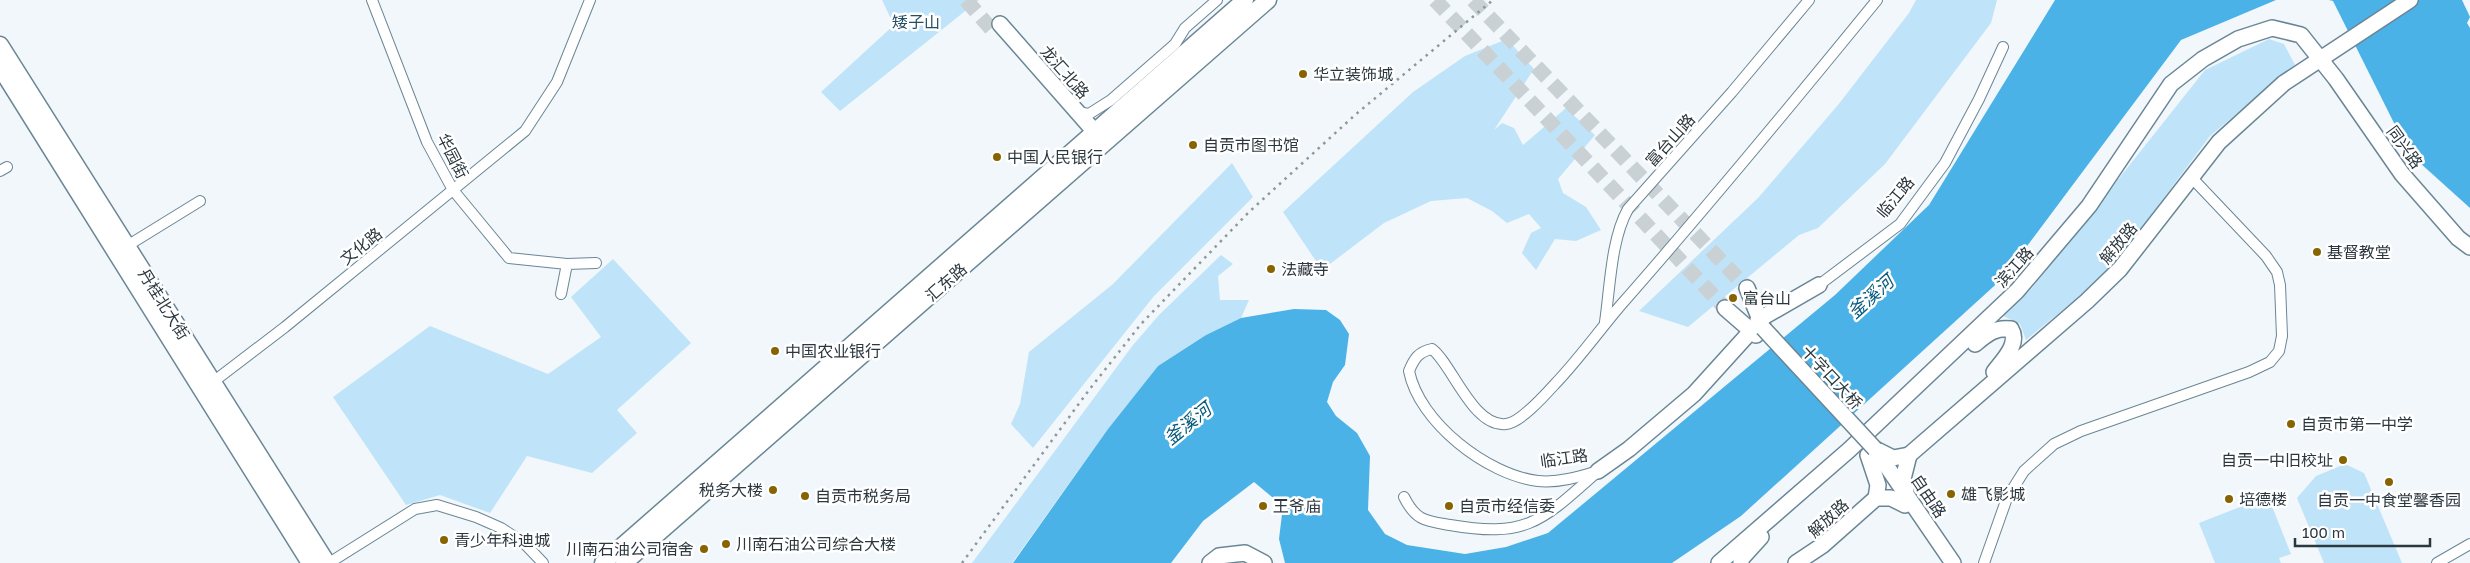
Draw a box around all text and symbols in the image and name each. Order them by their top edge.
park label: 矮子山 [892,12,940,32]
street label: 龙汇北路 [1036,41,1094,103]
place label: 华立装饰城 [1313,64,1393,84]
marker: 华立装饰城 [1297,68,1309,80]
street label: 富台山路 [1641,110,1699,170]
street label: 同兴路 [2383,122,2427,172]
street label: 华园街 [433,130,473,182]
place label: 自贡市图书馆 [1203,135,1299,155]
marker: 自贡市图书馆 [1187,139,1199,151]
place label: 中国人民银行 [1007,147,1103,167]
marker: 中国人民银行 [991,151,1003,163]
street label: 临江路 [1872,172,1918,222]
street label: 解放路 [2095,218,2141,268]
street label: 文化路 [336,223,386,269]
street label: 滨江路 [1991,242,2037,292]
place label: 基督教堂 [2327,242,2391,262]
marker: 基督教堂 [2311,246,2323,258]
street label: 汇东路 [921,259,971,305]
place label: 法藏寺 [1281,259,1329,279]
marker: 法藏寺 [1265,263,1277,275]
street label: 丹桂北大街 [134,265,194,343]
water label: 釜溪河 [1843,268,1900,322]
place label: 富台山 [1743,288,1791,308]
marker: 富台山 [1727,292,1739,304]
place label: 中国农业银行 [785,341,881,361]
street label: 十字口大桥 [1797,341,1867,413]
marker: 中国农业银行 [769,345,781,357]
water label: 釜溪河 [1159,396,1218,449]
place label: 自贡市第一中学 [2301,414,2413,434]
marker: 自贡市第一中学 [2285,418,2297,430]
street label: 临江路 [1539,445,1589,471]
place label: 自贡一中旧校址 [2221,450,2333,470]
marker: 自贡一中旧校址 [2337,454,2349,466]
street label: 自由路 [1907,471,1951,521]
marker: 自贡一中食堂馨香园 [2383,476,2395,488]
place label: 税务大楼 [699,480,763,500]
marker: 税务大楼 [767,484,779,496]
place label: 雄飞影城 [1961,484,2025,504]
place label: 自贡市税务局 [815,486,911,506]
marker: 雄飞影城 [1945,488,1957,500]
place label: 培德楼 [2239,489,2287,509]
marker: 自贡市税务局 [799,490,811,502]
place label: 自贡一中食堂馨香园 [2317,490,2461,510]
marker: 培德楼 [2223,493,2235,505]
street label: 解放路 [1803,495,1853,541]
place label: 王爷庙 [1273,496,1321,516]
place label: 自贡市经信委 [1459,496,1555,516]
marker: 王爷庙 [1257,500,1269,512]
marker: 自贡市经信委 [1443,500,1455,512]
scale bar [2295,516,2430,548]
text: 100 m [2302,523,2345,541]
place label: 青少年科迪城 [454,530,550,550]
marker: 青少年科迪城 [438,534,450,546]
place label: 川南石油公司综合大楼 [736,534,896,554]
marker: 川南石油公司综合大楼 [720,538,732,550]
place label: 川南石油公司宿舍 [566,539,694,559]
marker: 川南石油公司宿舍 [698,543,710,555]

